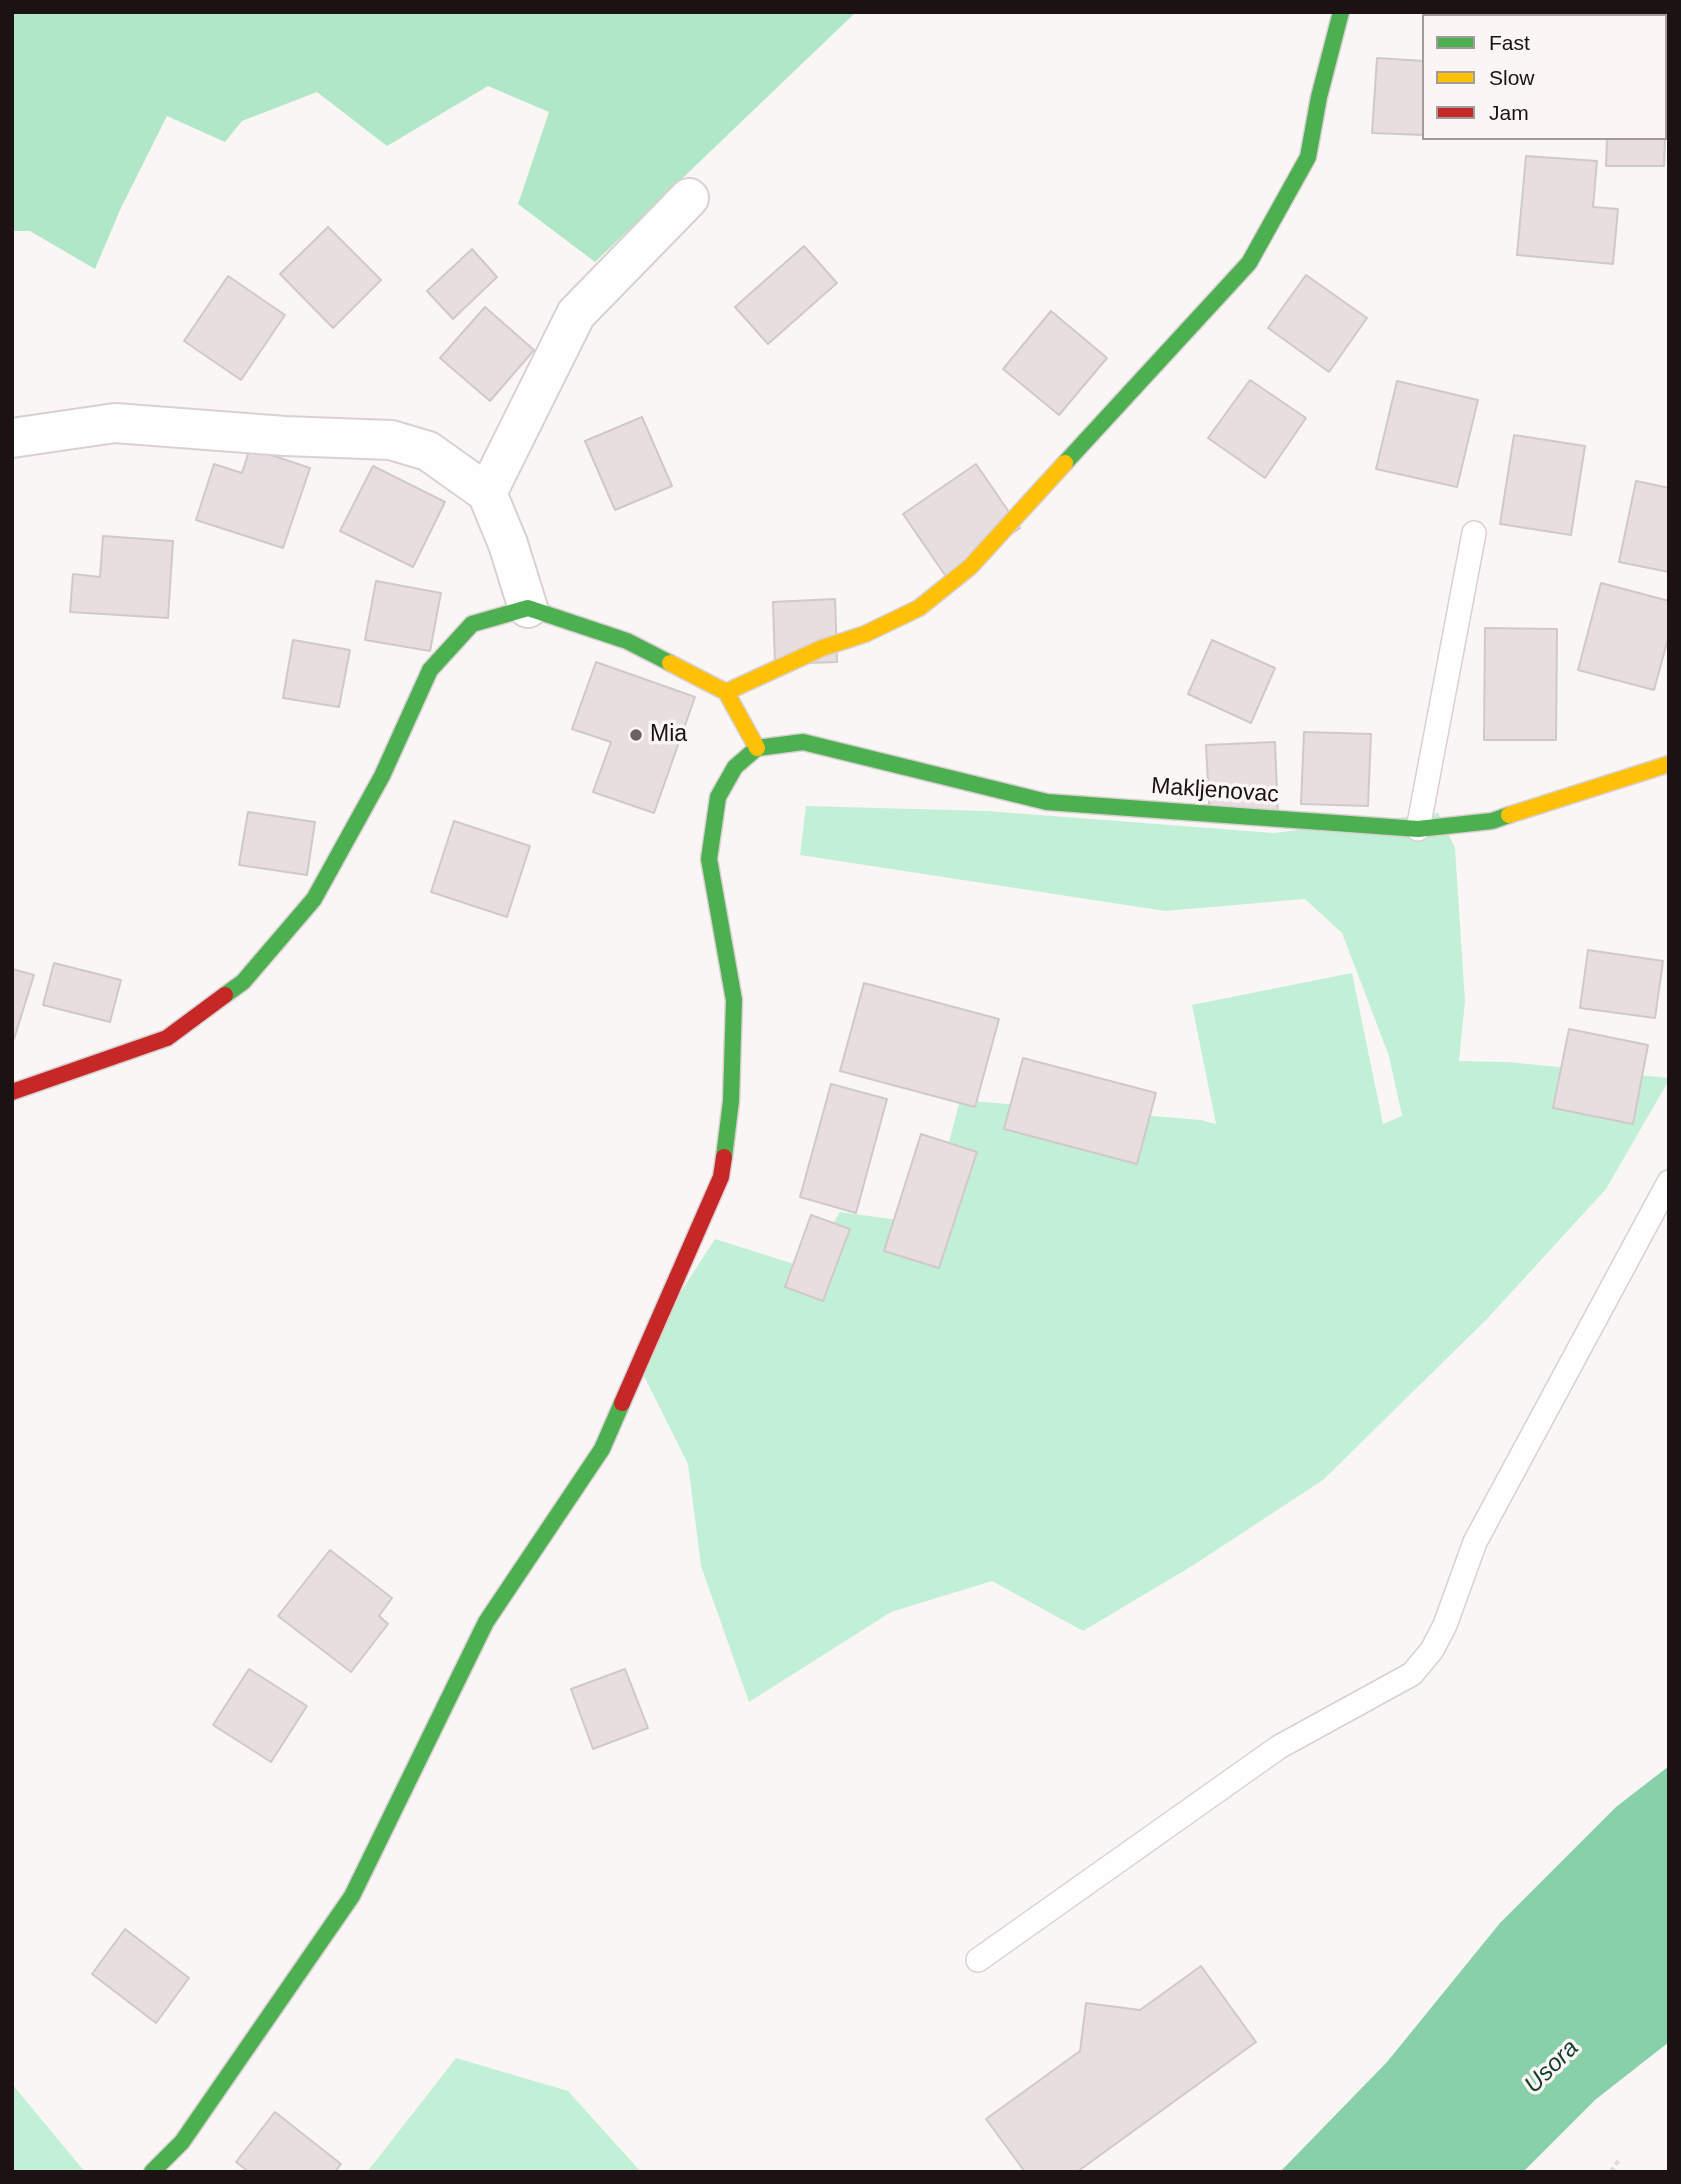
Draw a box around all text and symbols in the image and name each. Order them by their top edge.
legend [1422,14,1667,140]
text: Fast [1489,31,1530,54]
text: Slow [1489,66,1535,89]
text: Jam [1489,101,1529,124]
place label: Mia [650,721,687,749]
marker: Mia [628,727,644,743]
street label: Makljenovac [1150,773,1280,809]
water label: Usora [1519,2034,1585,2100]

